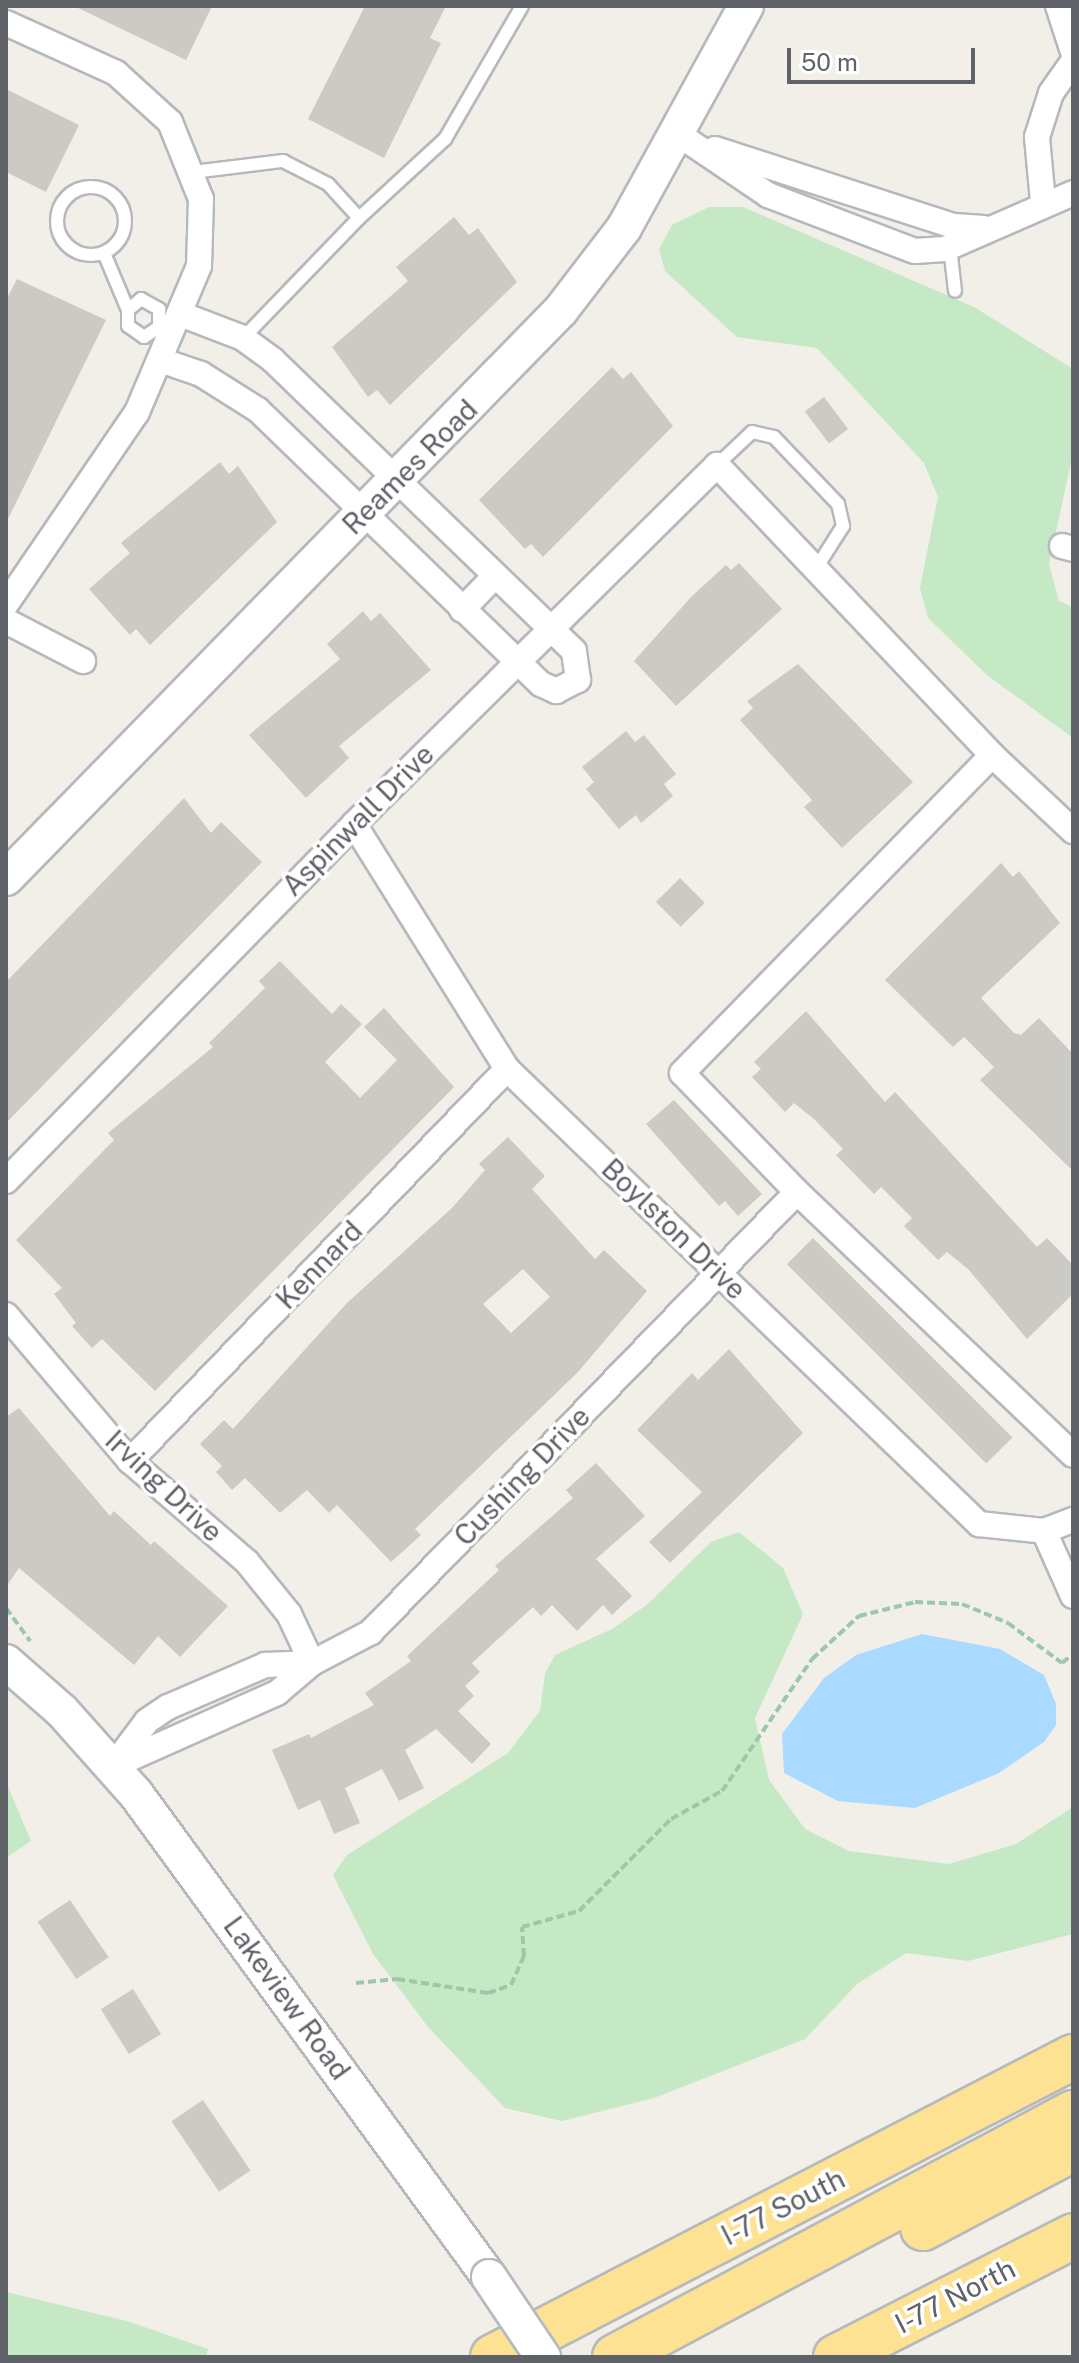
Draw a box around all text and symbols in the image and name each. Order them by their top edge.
scale bar [791,32,979,82]
text: 50 m [801,48,858,76]
street label: Reames Road [336,393,484,541]
street label: Aspinwall Drive [275,737,441,903]
street label: Boylston Drive [595,1152,753,1306]
street label: Kennard [269,1214,369,1316]
street label: Cushing Drive [447,1399,597,1553]
street label: Irving Drive [98,1423,230,1549]
street label: Lakeview Road [217,1910,357,2086]
street label: I-77 South [716,2162,850,2252]
street label: I-77 North [889,2251,1021,2341]

